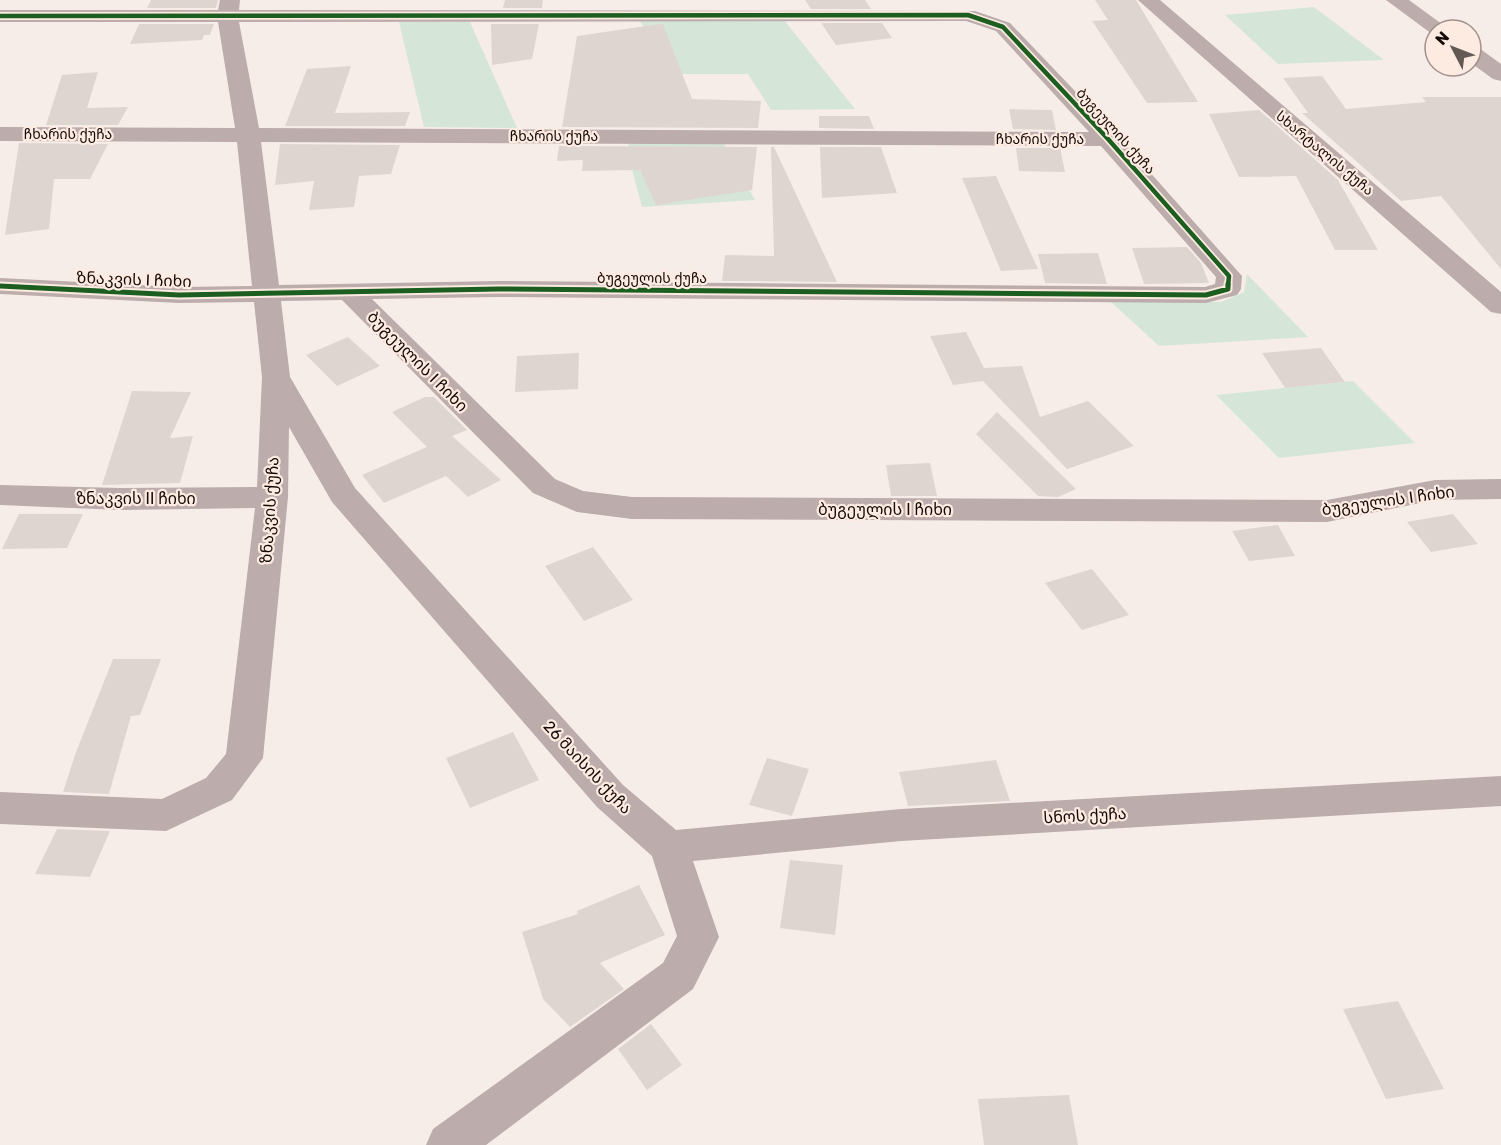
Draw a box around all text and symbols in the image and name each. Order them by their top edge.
north arrow [1423,18,1483,78]
text: N [1431,28,1453,49]
street label: ბუგეულის ქუჩა [1073,85,1159,178]
street label: სხარტალის ქუჩა [1272,108,1377,199]
street label: ჩხარის ქუჩა [24,126,112,143]
street label: ჩხარის ქუჩა [510,128,598,145]
street label: ჩხარის ქუჩა [996,131,1084,148]
street label: ზნაკვის I ჩიხი [76,268,192,291]
street label: ბუგეულის ქუჩა [597,270,707,287]
street label: ბუგეულის I ჩიხი [363,307,472,416]
street label: ზნაკვის ქუჩა [256,456,283,564]
street label: ბუგეულის I ჩიხი [1320,482,1456,520]
street label: ზნაკვის II ჩიხი [76,489,196,508]
street label: ბუგეულის I ჩიხი [818,500,952,520]
street label: 26 მაისის ქუჩა [540,717,636,818]
street label: სნოს ქუჩა [1043,804,1127,827]

